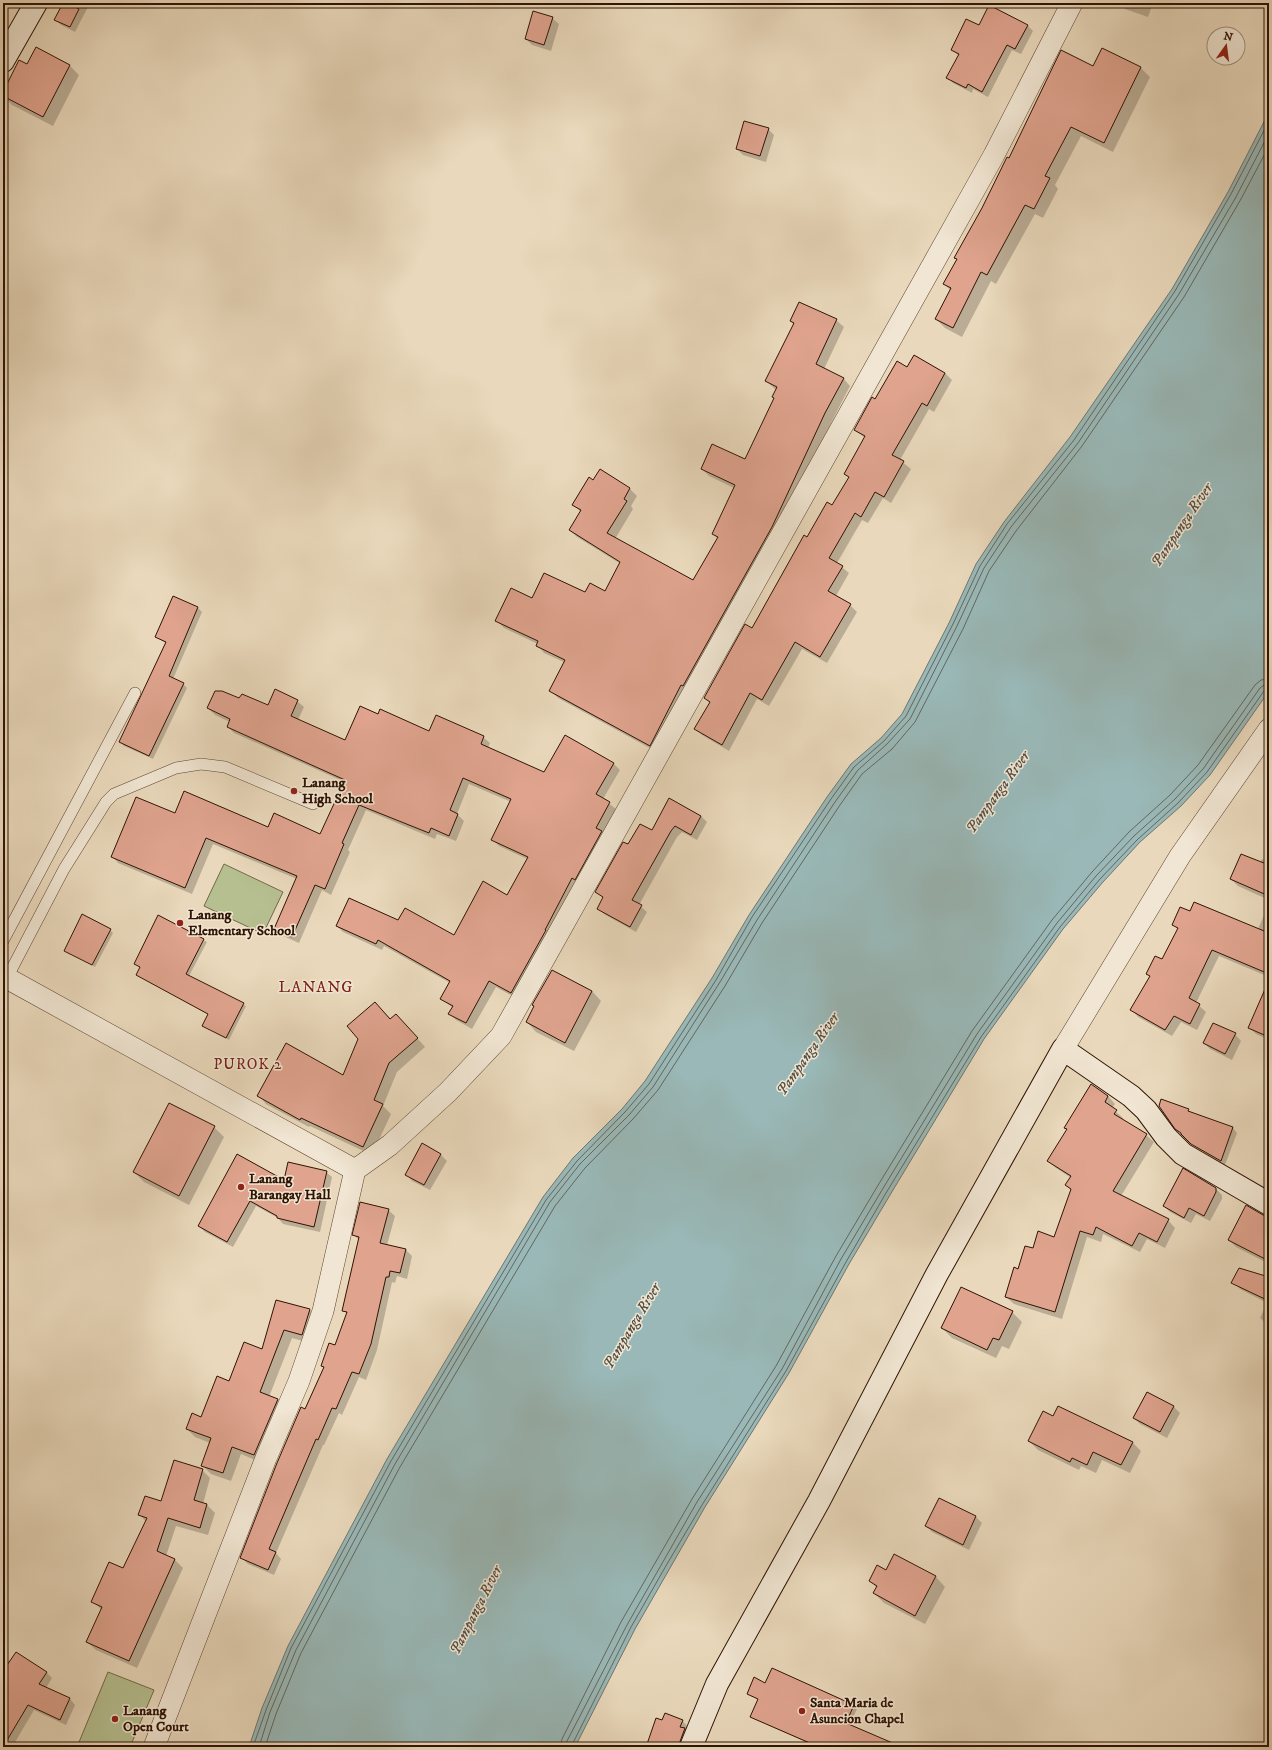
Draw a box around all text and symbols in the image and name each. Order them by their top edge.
north arrow [1206,26,1246,66]
text: N [1222,29,1234,45]
water label: Pampanga River [1147,478,1218,571]
water label: Pampanga River [962,746,1035,837]
place label: Lanang High School [302,774,374,808]
marker: Lanang High School [289,786,299,796]
place label: Lanang Elementary School [188,906,296,940]
marker: Lanang Elementary School [175,918,185,928]
district label: LANANG [278,977,354,997]
water label: Pampanga River [772,1007,845,1099]
district label: PUROK 2 [214,1055,282,1074]
place label: Lanang Barangay Hall [249,1170,332,1204]
marker: Lanang Barangay Hall [236,1182,246,1192]
water label: Pampanga River [599,1278,666,1373]
water label: Pampanga River [445,1561,507,1658]
place label: Santa Maria de Asuncion Chapel [809,1694,905,1728]
place label: Lanang Open Court [123,1702,189,1736]
marker: Santa Maria de Asuncion Chapel [797,1706,807,1716]
marker: Lanang Open Court [110,1714,120,1724]

